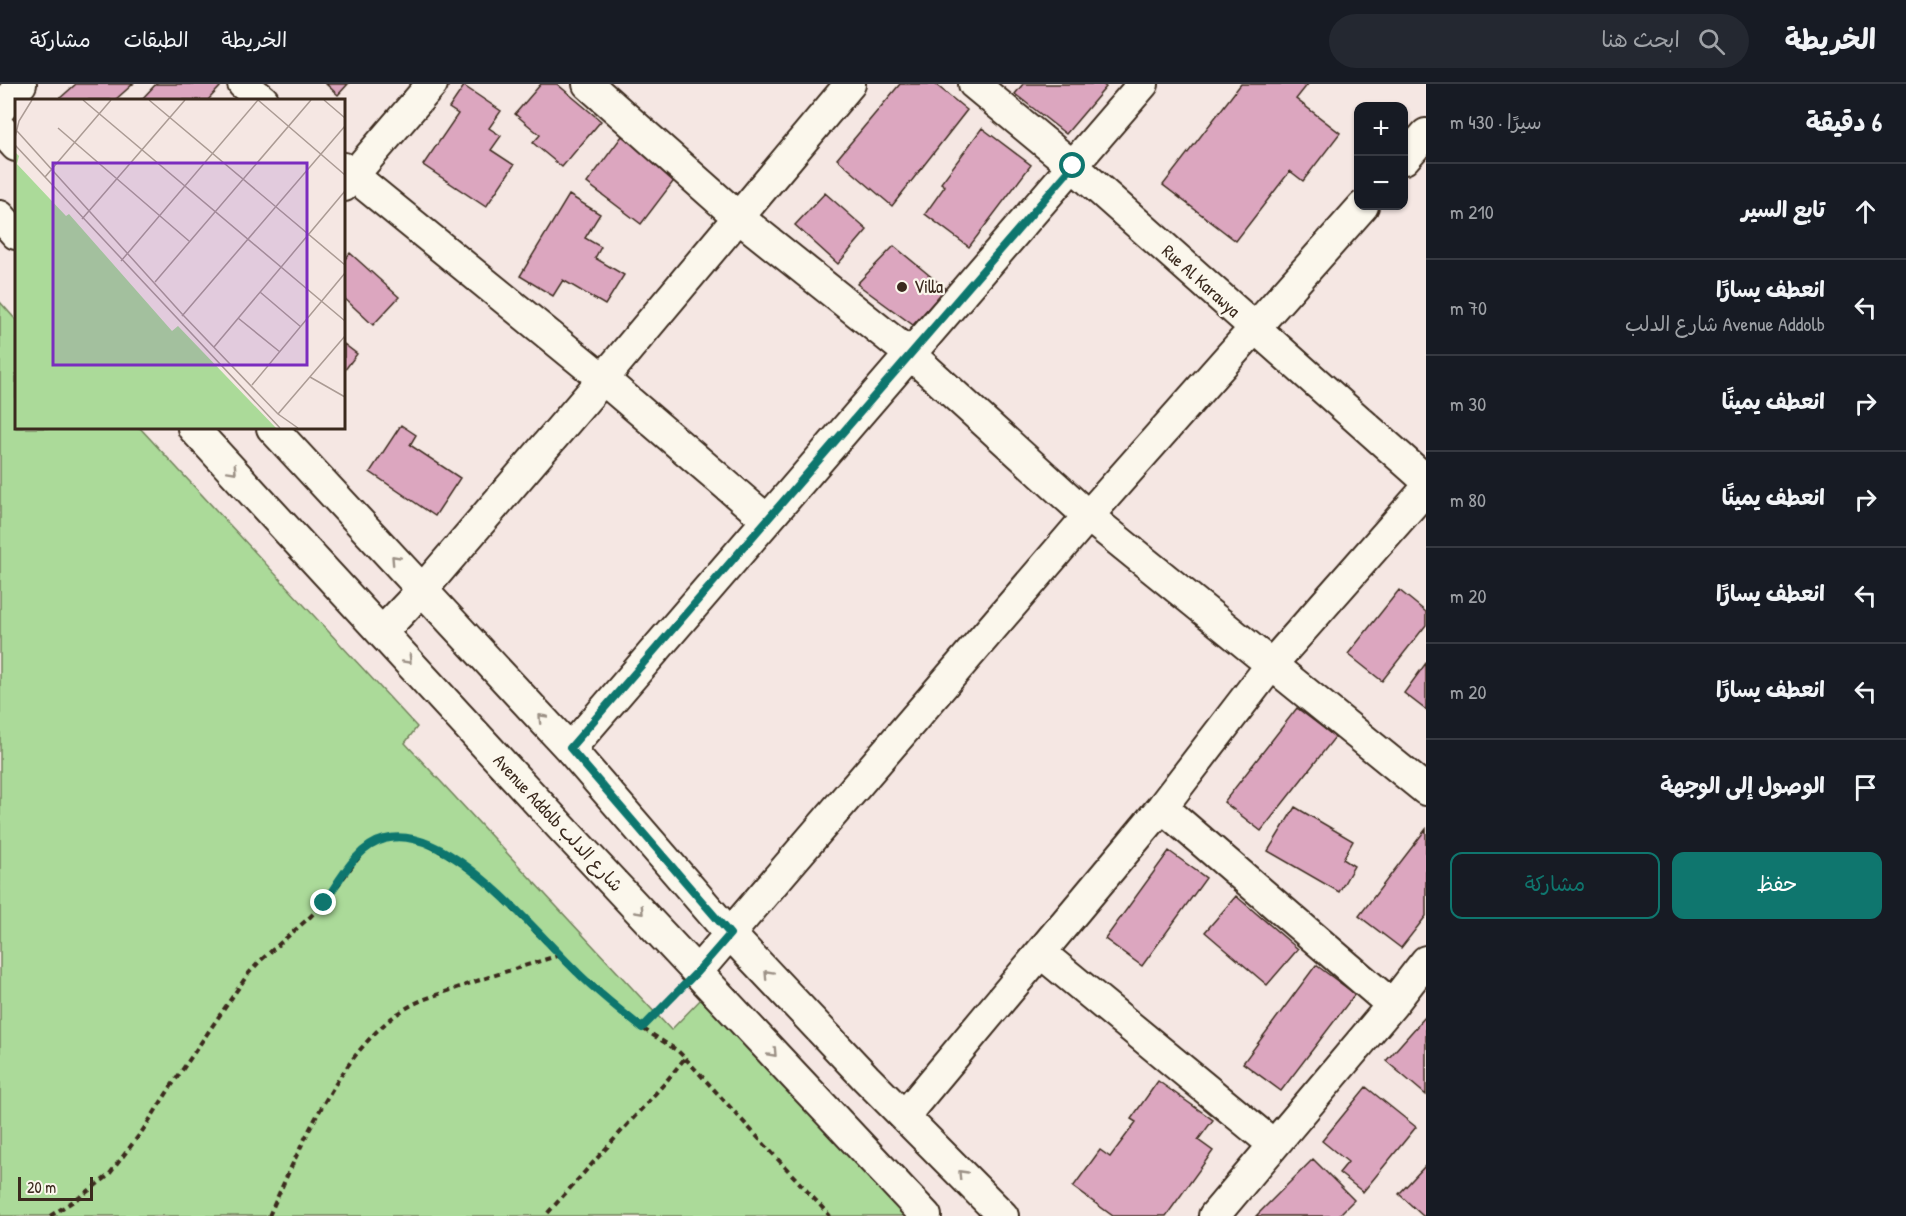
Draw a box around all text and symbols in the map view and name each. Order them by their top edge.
search box [1329,14,1749,68]
text: الخريطة [1785,20,1876,58]
text: ابحث هنا [1601,24,1680,54]
text: مشاركة [30,25,91,54]
text: الطبقات [124,25,189,54]
text: الخريطة [222,25,287,54]
icon: search [1695,25,1728,58]
inset map [15,99,345,429]
map controls [1354,102,1408,210]
button: + [1354,102,1408,156]
text: 6 دقيقة [1806,104,1882,139]
text: سيرًا · 430 m [1450,108,1542,135]
route start [1059,152,1085,178]
button: − [1354,156,1408,210]
text: تابع السير [1742,194,1825,224]
icon: ahead [1849,195,1882,228]
text: 210 m [1450,198,1494,225]
street label: Rue Al Karawya [1157,239,1246,323]
place label: Villa [914,274,943,299]
text: انعطف يسارًا [1716,274,1825,304]
marker: Villa [895,280,909,294]
icon: left [1849,291,1882,324]
text: 70 m [1450,294,1487,321]
text: Avenue Addolb شارع الدلب [1625,310,1825,337]
text: انعطف يمينًا [1722,386,1825,416]
icon: right [1849,387,1882,420]
text: 30 m [1450,390,1486,417]
one-way arrow [226,464,237,474]
text: انعطف يمينًا [1722,482,1825,512]
icon: right [1849,483,1882,516]
text: 80 m [1450,486,1486,513]
one-way arrow [392,555,403,566]
text: انعطف يسارًا [1716,578,1825,608]
icon: left [1849,579,1882,612]
text: 20 m [1450,582,1487,609]
one-way arrow [400,653,411,664]
text: انعطف يسارًا [1716,674,1825,704]
icon: left [1849,675,1882,708]
text: 20 m [1450,678,1487,705]
one-way arrow [538,714,549,724]
street label: Avenue Addolb شارع الدلب [488,748,629,897]
text: الوصول إلى الوجهة [1660,770,1825,800]
icon: arrive [1849,771,1882,804]
button: مشاركة [1450,852,1660,919]
button: حفظ [1672,852,1882,919]
route end [310,889,336,915]
one-way arrow [633,904,644,915]
one-way arrow [764,971,775,982]
one-way arrow [766,1046,777,1057]
one-way arrow [959,1171,970,1182]
scale bar [18,1174,93,1202]
text: 20 m [27,1176,56,1198]

